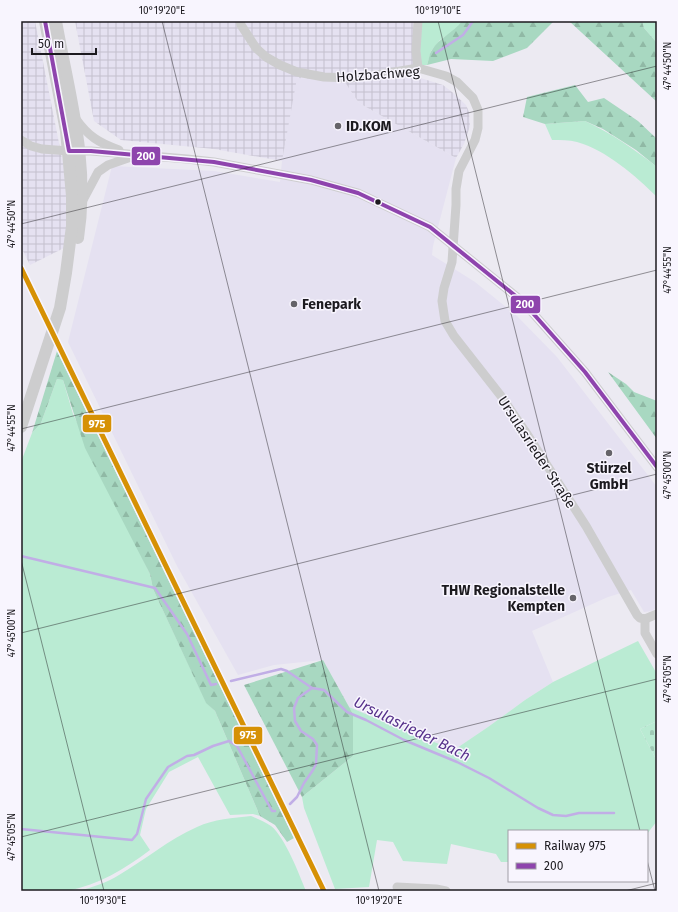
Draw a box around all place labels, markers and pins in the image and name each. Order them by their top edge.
place label: ID.KOM [346,118,391,135]
marker: ID.KOM [333,121,343,131]
unlabelled marker [373,197,383,207]
place label: Fenepark [302,296,361,313]
marker: Fenepark [289,299,299,309]
marker: Stürzel GmbH [604,448,614,458]
place label: Stürzel GmbH [586,460,632,493]
place label: THW Regionalstelle Kempten [442,582,565,615]
marker: THW Regionalstelle Kempten [568,593,578,603]

